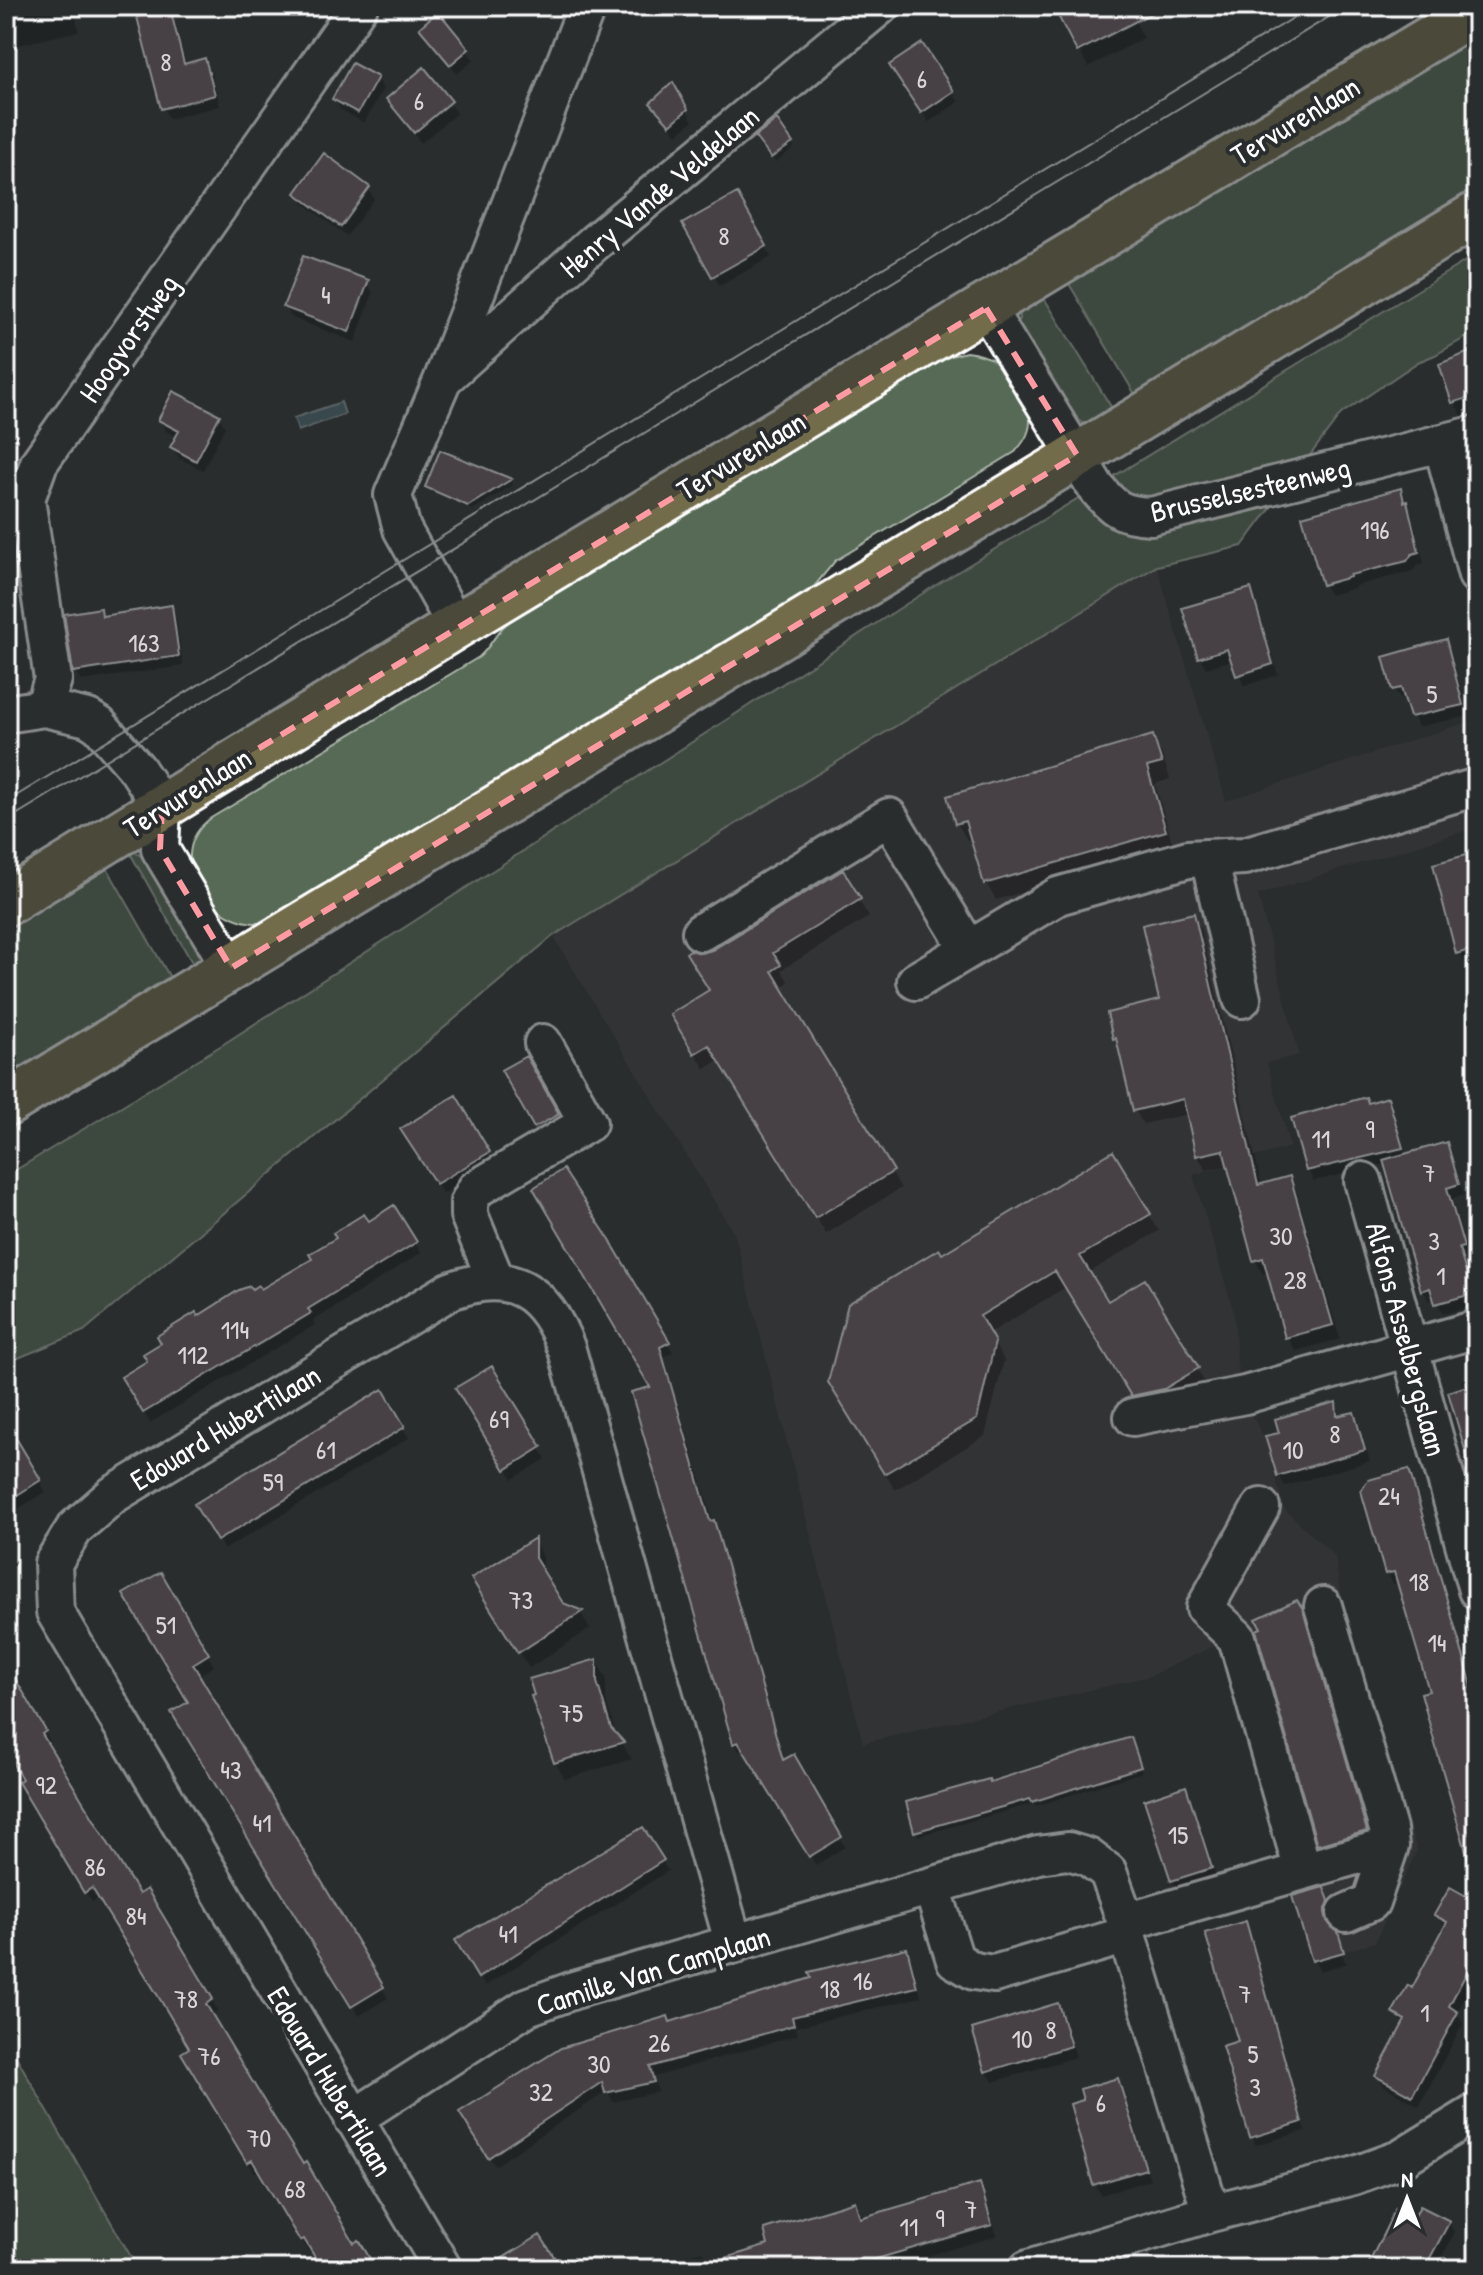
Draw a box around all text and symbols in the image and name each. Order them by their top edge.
house number: 8 [160,44,172,79]
house number: 6 [917,61,927,96]
street label: Tervurenlaan [1223,66,1367,174]
house number: 6 [414,83,424,118]
street label: Henry Vande Veldelaan [551,96,767,286]
house number: 8 [718,218,730,253]
street label: Hoogvorstweg [69,266,187,410]
house number: 4 [321,277,331,312]
street label: Tervurenlaan [669,401,813,509]
street label: Brusselsesteenweg [1146,447,1354,531]
house number: 196 [1360,512,1390,547]
house number: 163 [128,625,160,660]
house number: 5 [1427,676,1438,711]
street label: Tervurenlaan [115,737,259,847]
house number: 9 [1365,1111,1375,1146]
house number: 11 [1312,1121,1330,1156]
house number: 7 [1423,1155,1435,1190]
street label: Alfons Asselbergslaan [1356,1217,1458,1461]
house number: 30 [1269,1218,1293,1253]
house number: 3 [1428,1223,1440,1258]
house number: 1 [1436,1258,1446,1293]
house number: 28 [1283,1262,1307,1297]
house number: 114 [221,1312,249,1347]
house number: 112 [177,1337,209,1372]
street label: Edouard Hubertilaan [123,1355,327,1499]
house number: 69 [489,1401,509,1436]
house number: 8 [1329,1416,1341,1451]
house number: 61 [316,1432,336,1467]
house number: 10 [1282,1432,1304,1467]
house number: 59 [263,1464,283,1499]
house number: 24 [1378,1478,1400,1513]
house number: 18 [1409,1564,1429,1599]
house number: 73 [509,1582,533,1617]
house number: 51 [156,1607,176,1642]
house number: 14 [1427,1625,1447,1660]
house number: 75 [559,1695,583,1730]
house number: 43 [220,1752,242,1787]
house number: 92 [35,1767,57,1802]
house number: 41 [252,1805,272,1840]
house number: 15 [1168,1817,1188,1852]
house number: 86 [84,1849,106,1884]
house number: 84 [125,1898,147,1933]
street label: Camille Van Camplaan [531,1915,775,2025]
house number: 41 [498,1916,518,1951]
house number: 16 [853,1963,873,1998]
house number: 18 [820,1971,840,2006]
house number: 7 [1239,1976,1251,2011]
street label: Edouard Hubertilaan [259,1979,403,2183]
house number: 78 [174,1981,198,2016]
house number: 1 [1420,1995,1430,2030]
house number: 8 [1045,2012,1057,2047]
house number: 10 [1011,2021,1033,2056]
house number: 26 [648,2025,670,2060]
house number: 5 [1248,2036,1259,2071]
house number: 76 [197,2038,221,2073]
house number: 30 [587,2046,611,2081]
house number: 3 [1249,2069,1261,2104]
house number: 32 [529,2074,553,2109]
house number: 6 [1096,2085,1106,2120]
house number: 70 [247,2120,271,2155]
north arrow [1367,2159,1447,2239]
text: N [1401,2164,1413,2194]
house number: 68 [284,2171,306,2206]
house number: 7 [965,2191,977,2226]
house number: 9 [935,2200,945,2235]
house number: 11 [900,2209,918,2244]

